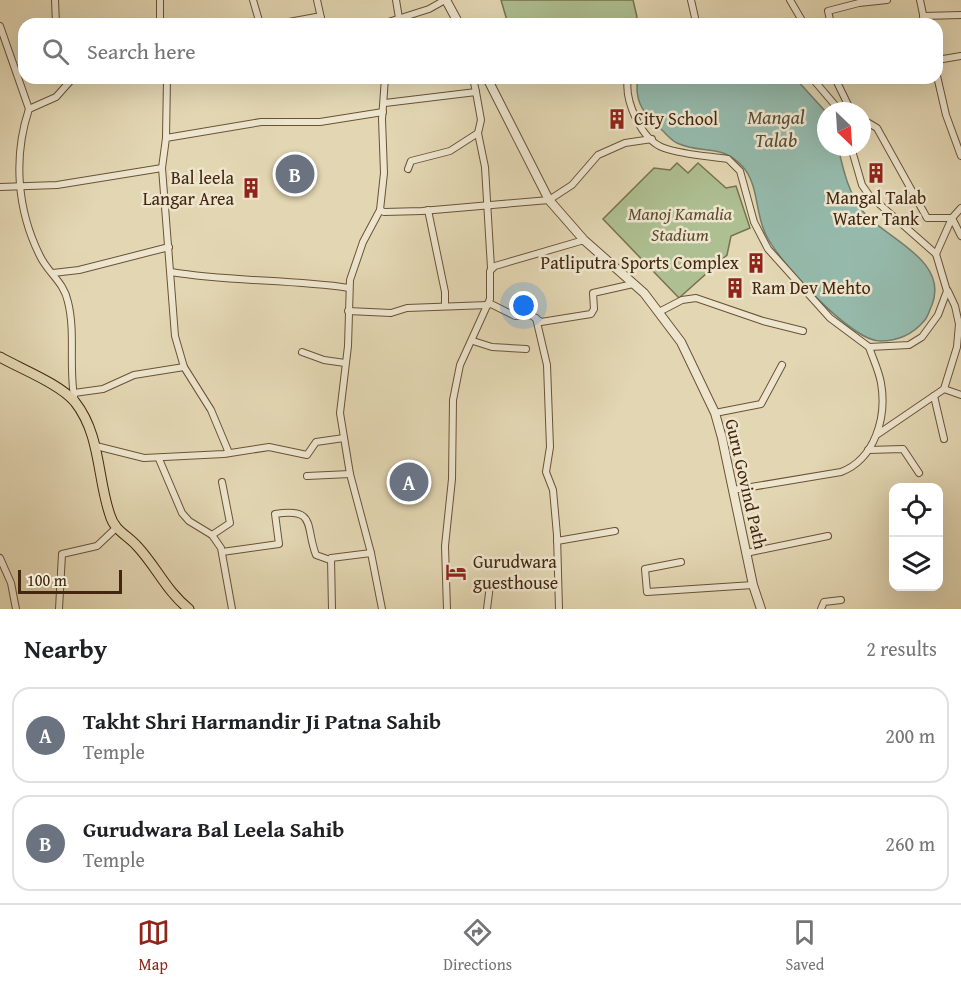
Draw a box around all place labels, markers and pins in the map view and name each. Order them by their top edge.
place label: City School [634,105,718,132]
building icon: City School [605,107,629,131]
pin: B [276,152,314,196]
building icon: Mangal Talab Water Tank [864,161,888,185]
place label: Bal leela Langar Area [143,164,234,212]
building icon: Bal leela Langar Area [239,176,263,200]
place label: Mangal Talab Water Tank [826,184,926,232]
place label: Patliputra Sports Complex [540,249,740,276]
building icon: Patliputra Sports Complex [744,251,768,275]
place label: Ram Dev Mehto [752,274,871,301]
building icon: Ram Dev Mehto [723,276,747,300]
pin: A [390,460,428,504]
place label: Gurudwara guesthouse [473,548,558,596]
hotel icon: Gurudwara guesthouse [444,560,468,584]

